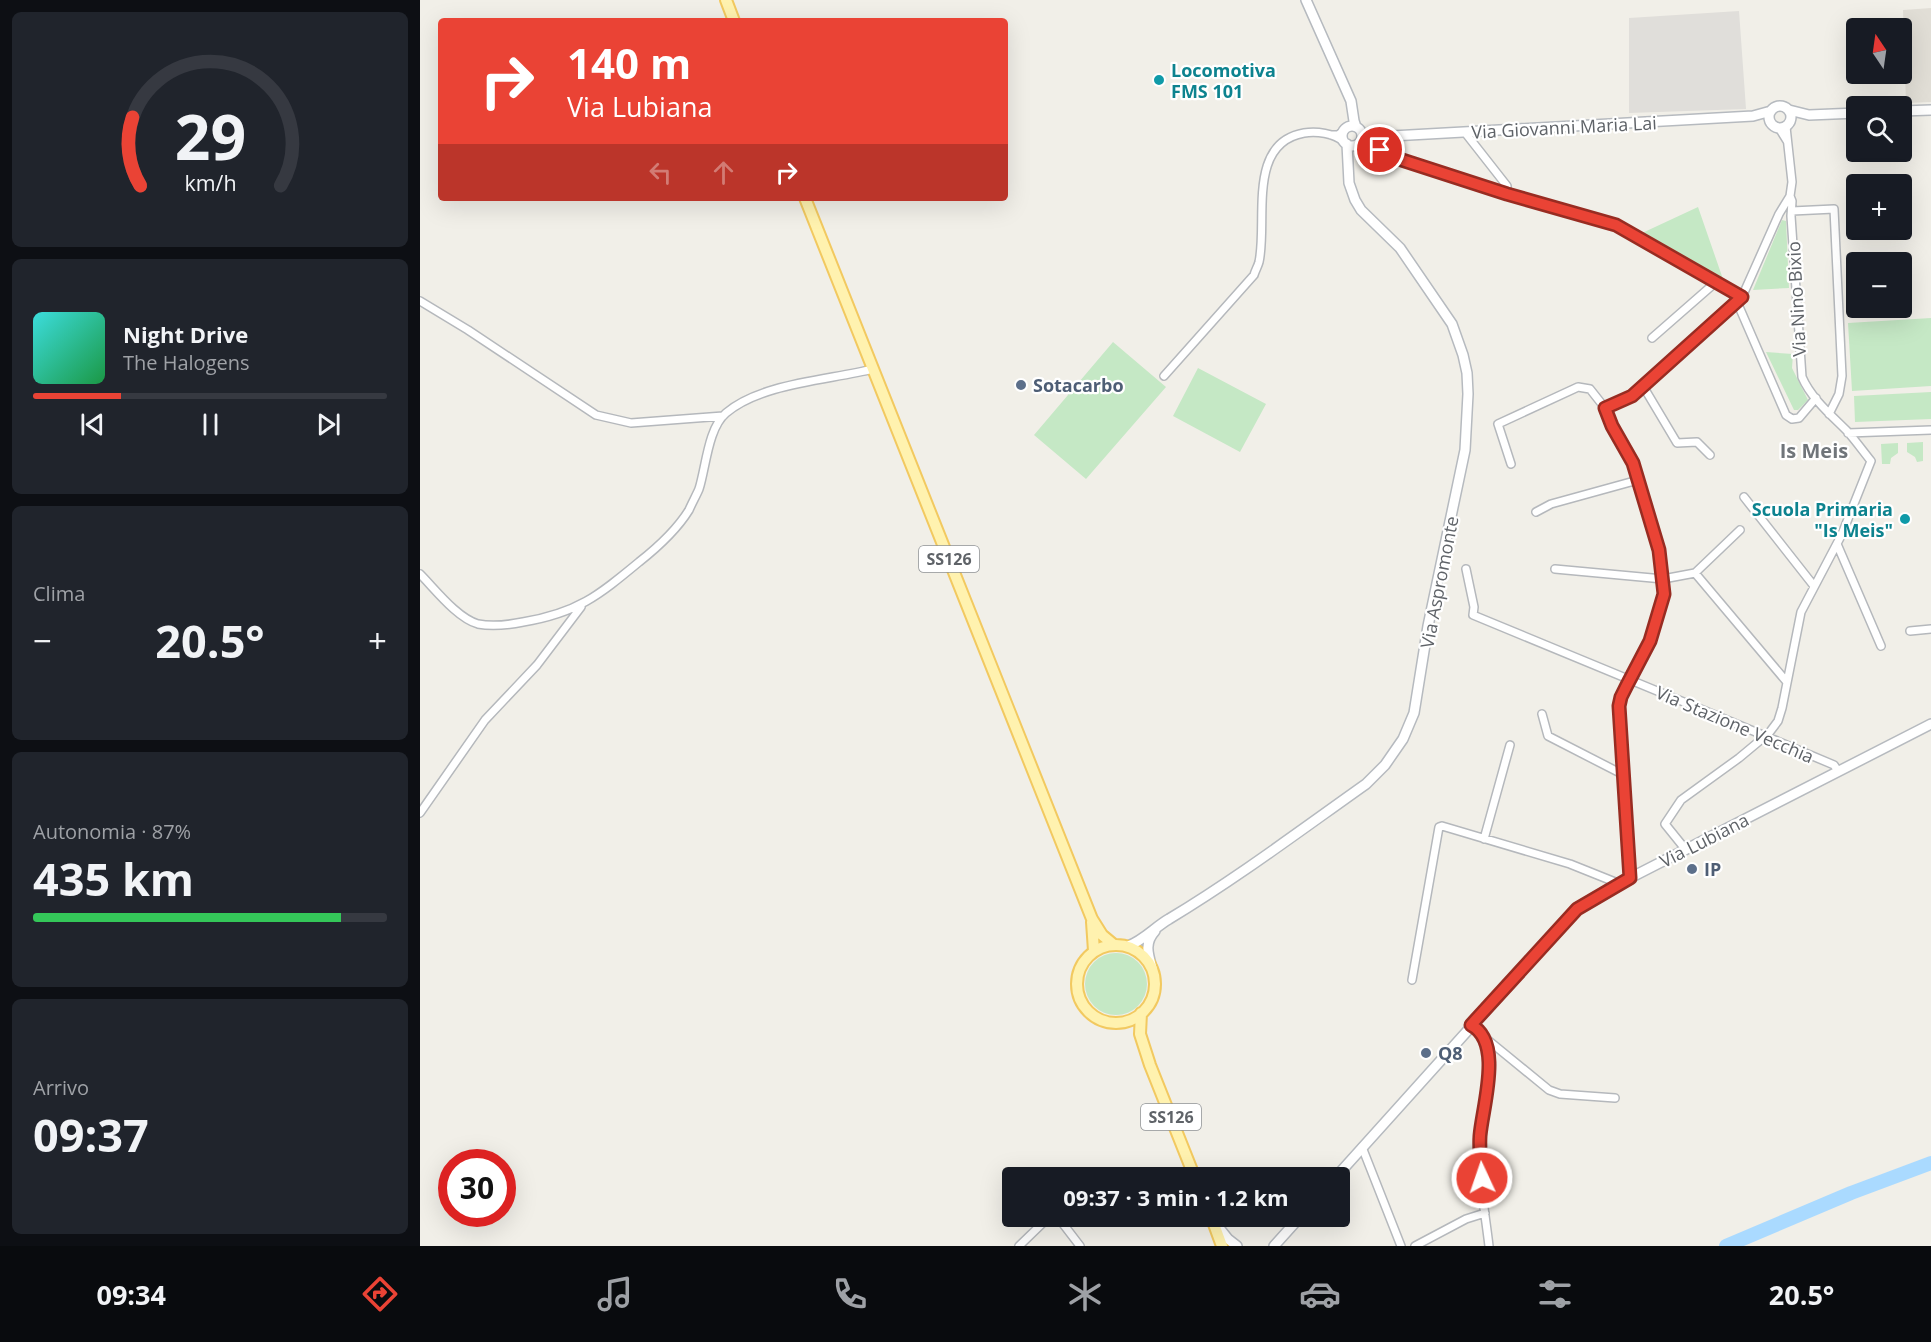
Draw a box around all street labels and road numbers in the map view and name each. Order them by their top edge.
street label: Via Giovanni Maria Lai [1471,110,1657,144]
street label: Via Nino Bixio [1781,241,1811,357]
street label: Via Aspromonte [1414,514,1464,650]
road number: SS126 [919,546,979,572]
street label: Via Stazione Vecchia [1652,680,1818,768]
street label: Via Lubiana [1655,807,1753,873]
road number: SS126 [1141,1104,1201,1130]

